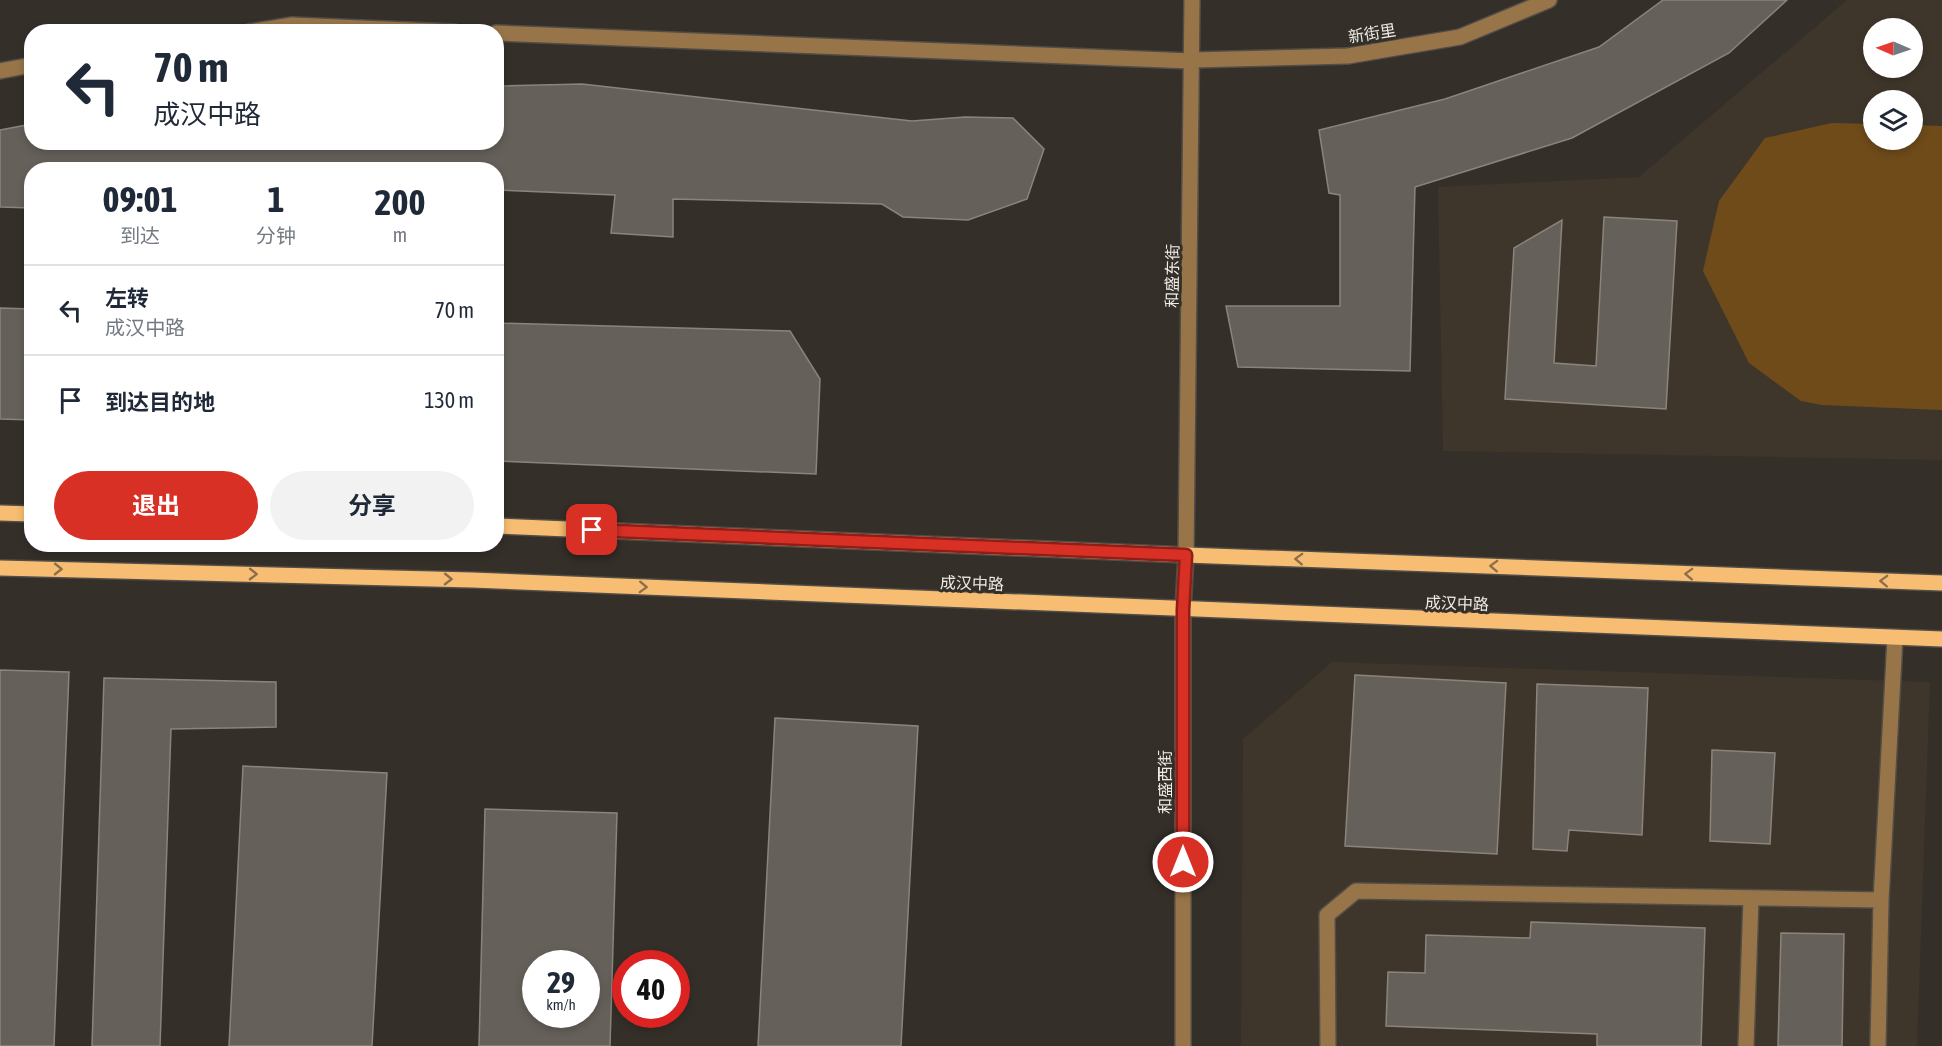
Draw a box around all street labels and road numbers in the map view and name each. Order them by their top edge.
street label: 新街里 [1347,20,1397,46]
street label: 和盛东街 [1162,244,1182,308]
street label: 成汉中路 [940,573,1004,593]
street label: 成汉中路 [1425,593,1489,613]
street label: 和盛西街 [1156,750,1174,814]

